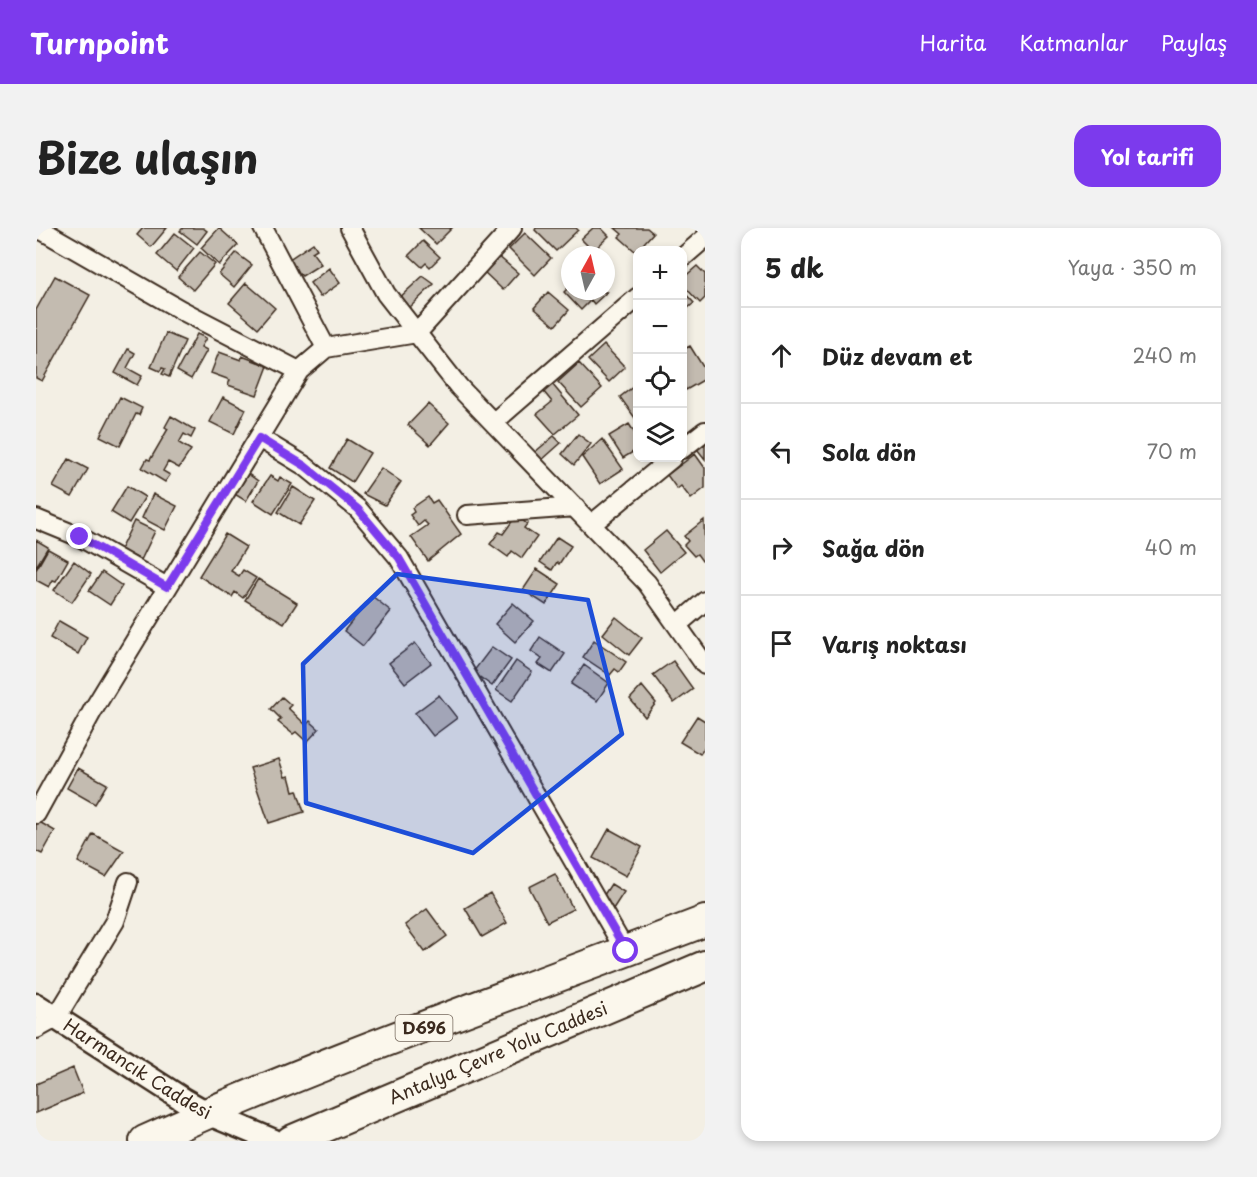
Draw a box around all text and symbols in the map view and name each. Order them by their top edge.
text: Turnpoint [30,21,169,64]
text: Harita [920,26,986,58]
text: Katmanlar [1019,26,1128,58]
text: Paylaş [1161,26,1227,58]
text: Bize ulaşın [36,125,258,188]
button: Yol tarifi [1074,125,1221,187]
north arrow [561,246,615,300]
map controls [633,246,687,462]
button: + [633,246,687,300]
text: 5 dk [765,248,824,287]
text: Yaya · 350 m [1067,252,1197,282]
button: − [633,300,687,354]
icon: ahead [765,339,798,372]
text: Düz devam et [822,339,973,372]
text: 240 m [1132,340,1197,370]
button: locate [633,354,687,408]
button: layers [633,408,687,462]
icon: left [765,435,798,468]
text: Sola dön [822,435,916,468]
text: 70 m [1147,436,1197,466]
route end [66,523,92,549]
icon: right [765,531,798,564]
text: Sağa dön [822,531,925,564]
text: 40 m [1145,532,1197,562]
icon: arrive [765,627,798,660]
text: Varış noktası [822,627,967,660]
route start [612,937,638,963]
street label: Antalya Çevre Yolu Caddesi [384,994,611,1110]
street label: Harmancık Caddesi [59,1011,216,1125]
road number: D696 [396,1015,452,1041]

